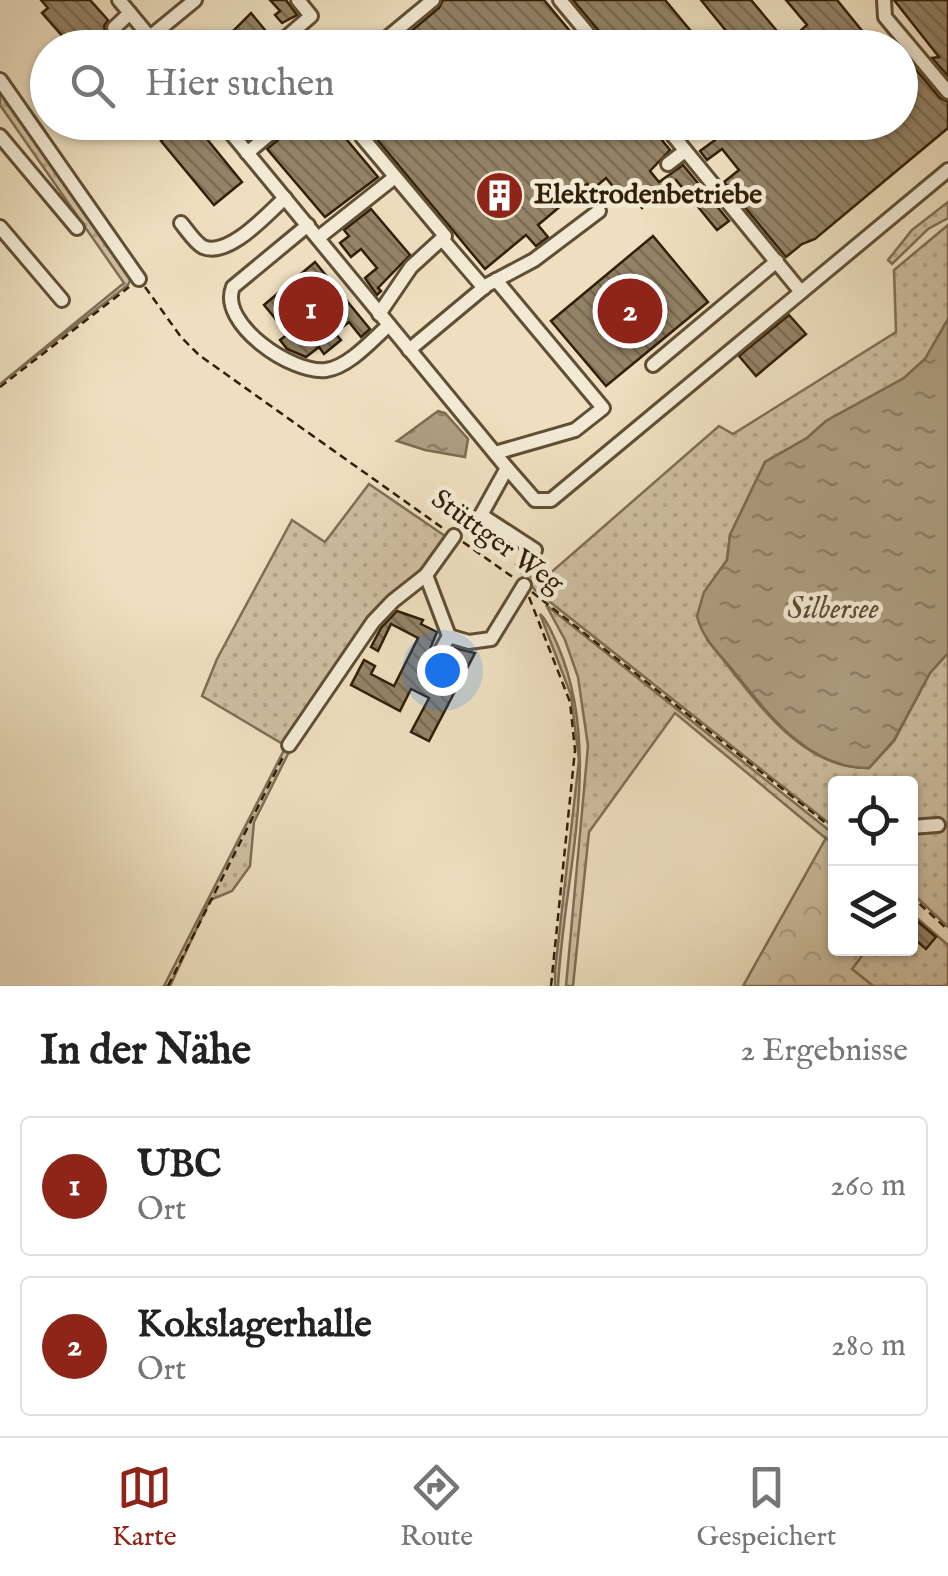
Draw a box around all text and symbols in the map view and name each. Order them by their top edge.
search box [30,30,918,140]
icon: search [65,58,120,113]
text: Hier suchen [145,61,335,109]
building icon: Elektrodenbetriebe [473,169,525,221]
place label: Elektrodenbetriebe [534,178,762,213]
pin: 1 [278,272,344,346]
pin: 2 [598,274,662,348]
street label: Stüttger Weg [424,482,571,602]
water label: Silbersee [787,591,879,629]
your location [417,645,468,696]
map controls [828,776,918,956]
button: locate [828,776,918,866]
button: layers [828,866,918,956]
text: In der Nähe [40,1025,251,1078]
text: 2 Ergebnisse [740,1031,908,1072]
text: UBC [137,1142,221,1190]
text: 1 [69,1166,80,1207]
text: 260 m [830,1166,906,1207]
text: Ort [137,1190,186,1231]
text: Kokslagerhalle [137,1302,372,1350]
text: 2 [67,1326,82,1367]
text: 280 m [831,1326,906,1367]
text: Ort [137,1350,186,1391]
tab: Karte [112,1460,177,1555]
tab: Route [400,1460,473,1555]
tab: Gespeichert [696,1460,836,1555]

